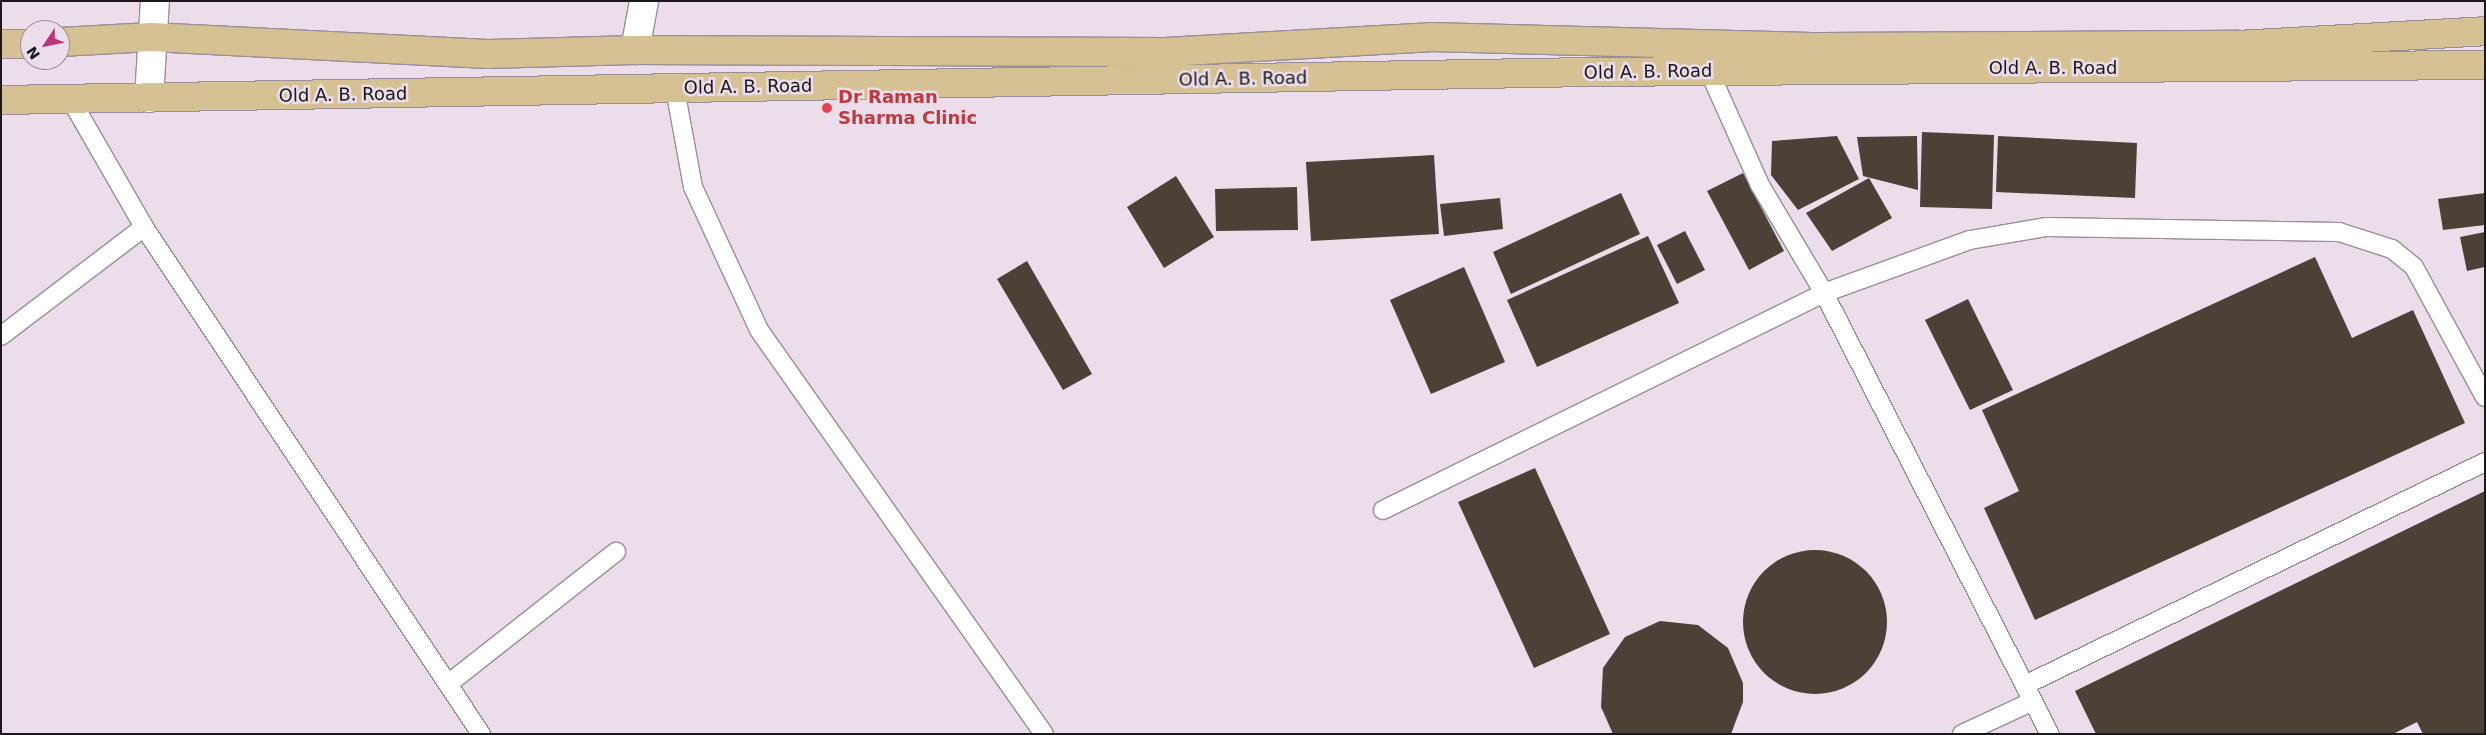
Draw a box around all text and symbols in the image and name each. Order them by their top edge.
north arrow [20,20,70,70]
text: N [23,43,43,62]
street label: Old A. B. Road [1989,57,2117,79]
street label: Old A. B. Road [1583,60,1713,84]
street label: Old A. B. Road [1178,67,1308,91]
street label: Old A. B. Road [683,75,813,99]
street label: Old A. B. Road [278,83,408,107]
place label: Dr Raman Sharma Clinic [838,87,977,130]
marker: Dr Raman Sharma Clinic [820,101,834,115]

